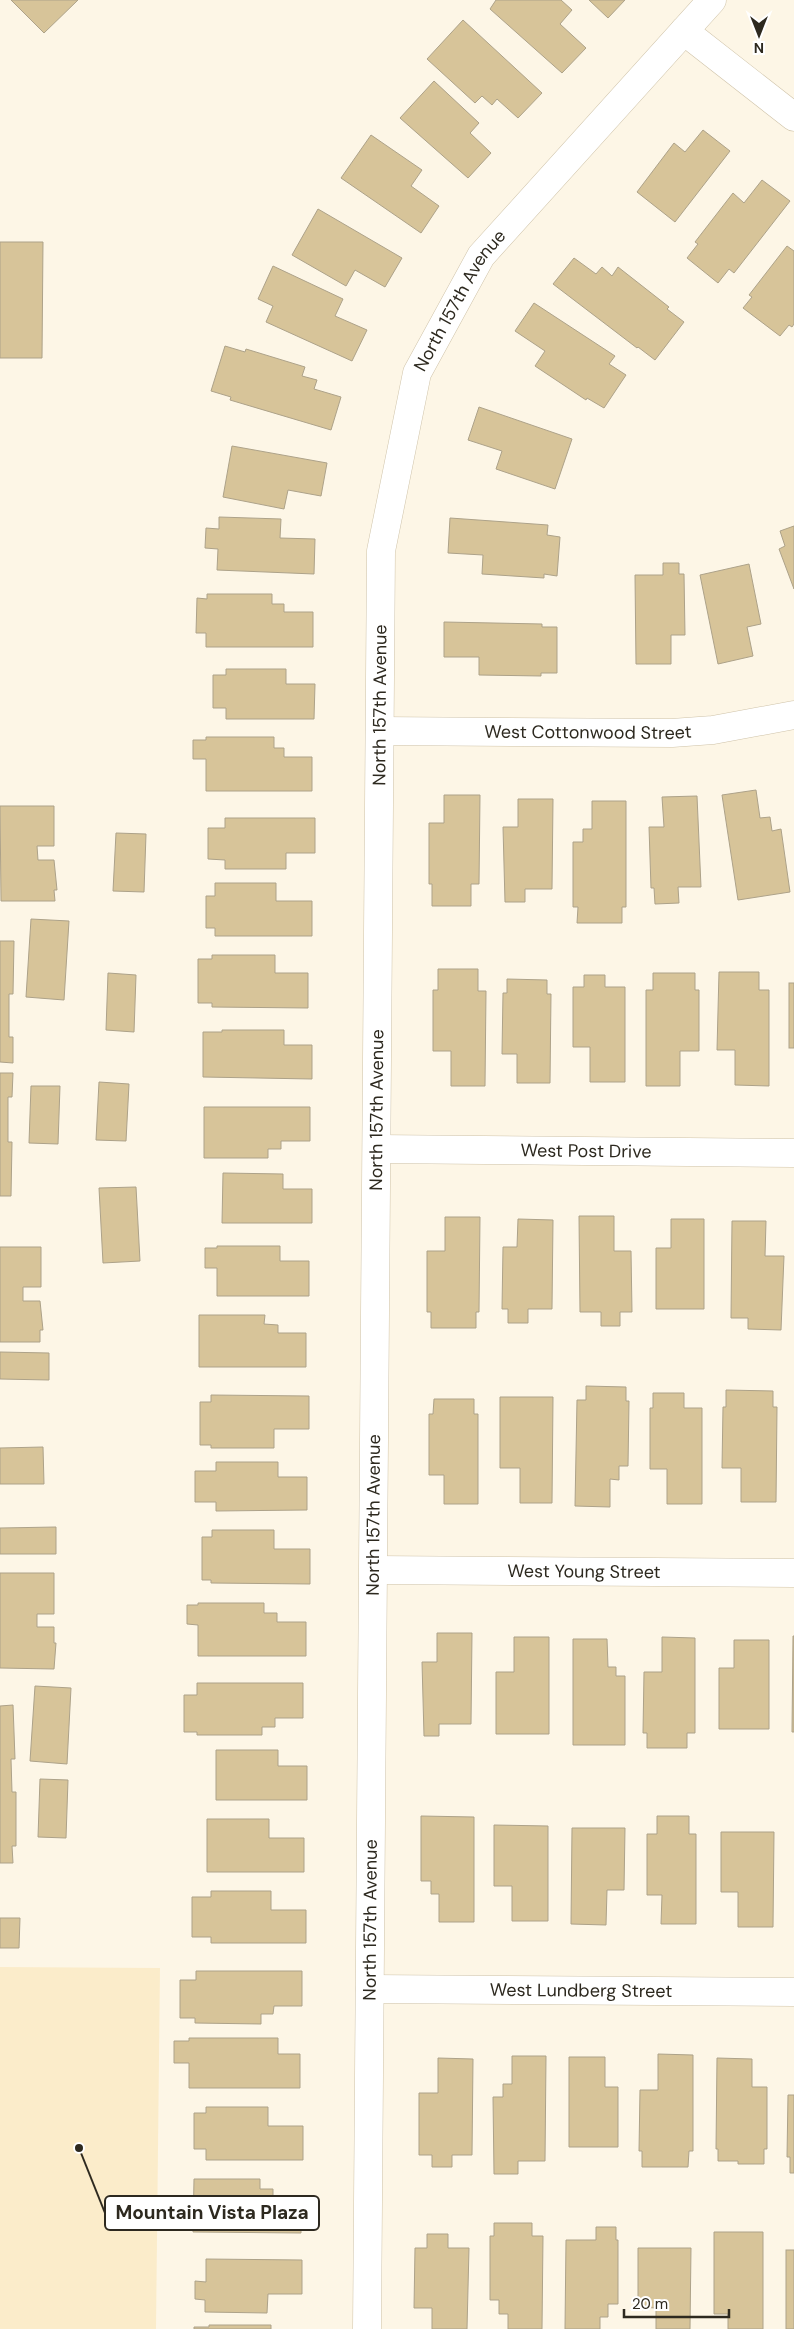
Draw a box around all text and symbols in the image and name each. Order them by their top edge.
north arrow [734,10,784,60]
text: N [754,39,764,57]
street label: North 157th Avenue [408,224,511,376]
street label: North 157th Avenue [367,624,392,786]
street label: West Cottonwood Street [484,720,692,745]
street label: North 157th Avenue [364,1029,389,1191]
street label: West Post Drive [520,1138,652,1164]
street label: North 157th Avenue [361,1434,386,1596]
street label: West Young Street [507,1559,661,1584]
street label: North 157th Avenue [358,1839,383,2001]
street label: West Lundberg Street [490,1978,672,2003]
callout: Mountain Vista Plaza [105,2196,319,2230]
text: Mountain Vista Plaza [115,2200,309,2225]
scale bar [624,2286,729,2318]
text: 20 m [632,2294,668,2314]

